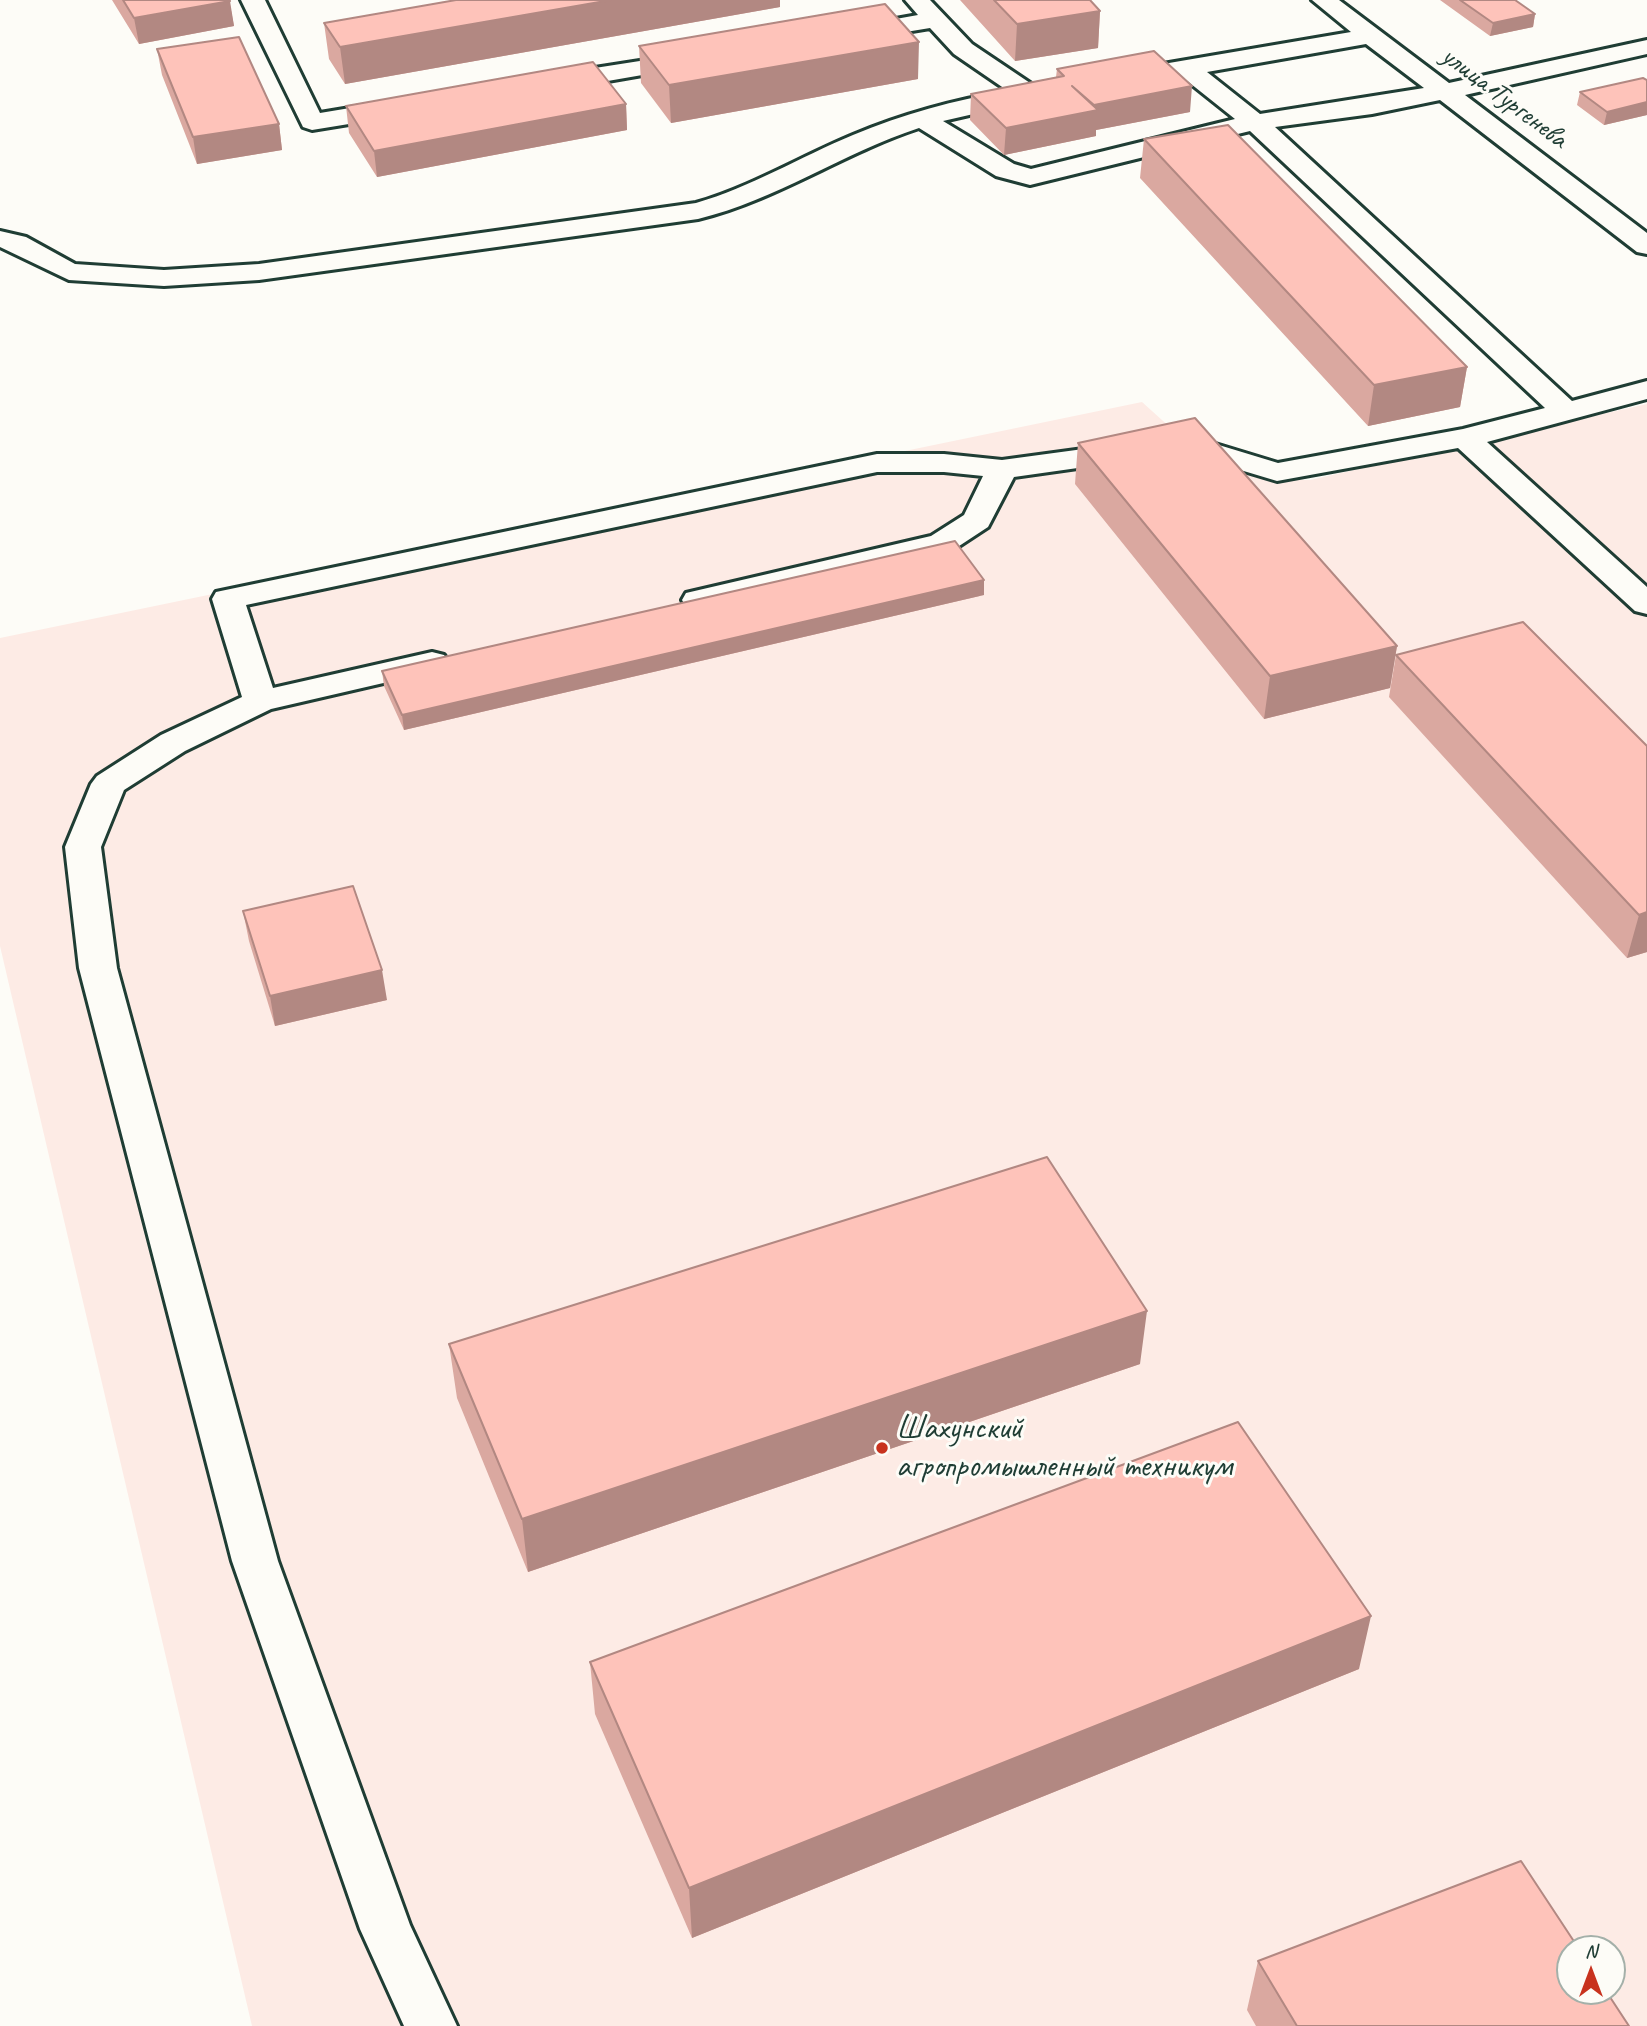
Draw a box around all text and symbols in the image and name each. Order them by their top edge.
street label: улица Тургенева [1434,40,1574,156]
place label: Шахунский агропромышленный техникум [896,1409,1232,1487]
marker: Шахунский агропромышленный техникум [874,1440,890,1456]
north arrow [1556,1935,1626,2005]
text: N [1585,1939,1597,1963]

